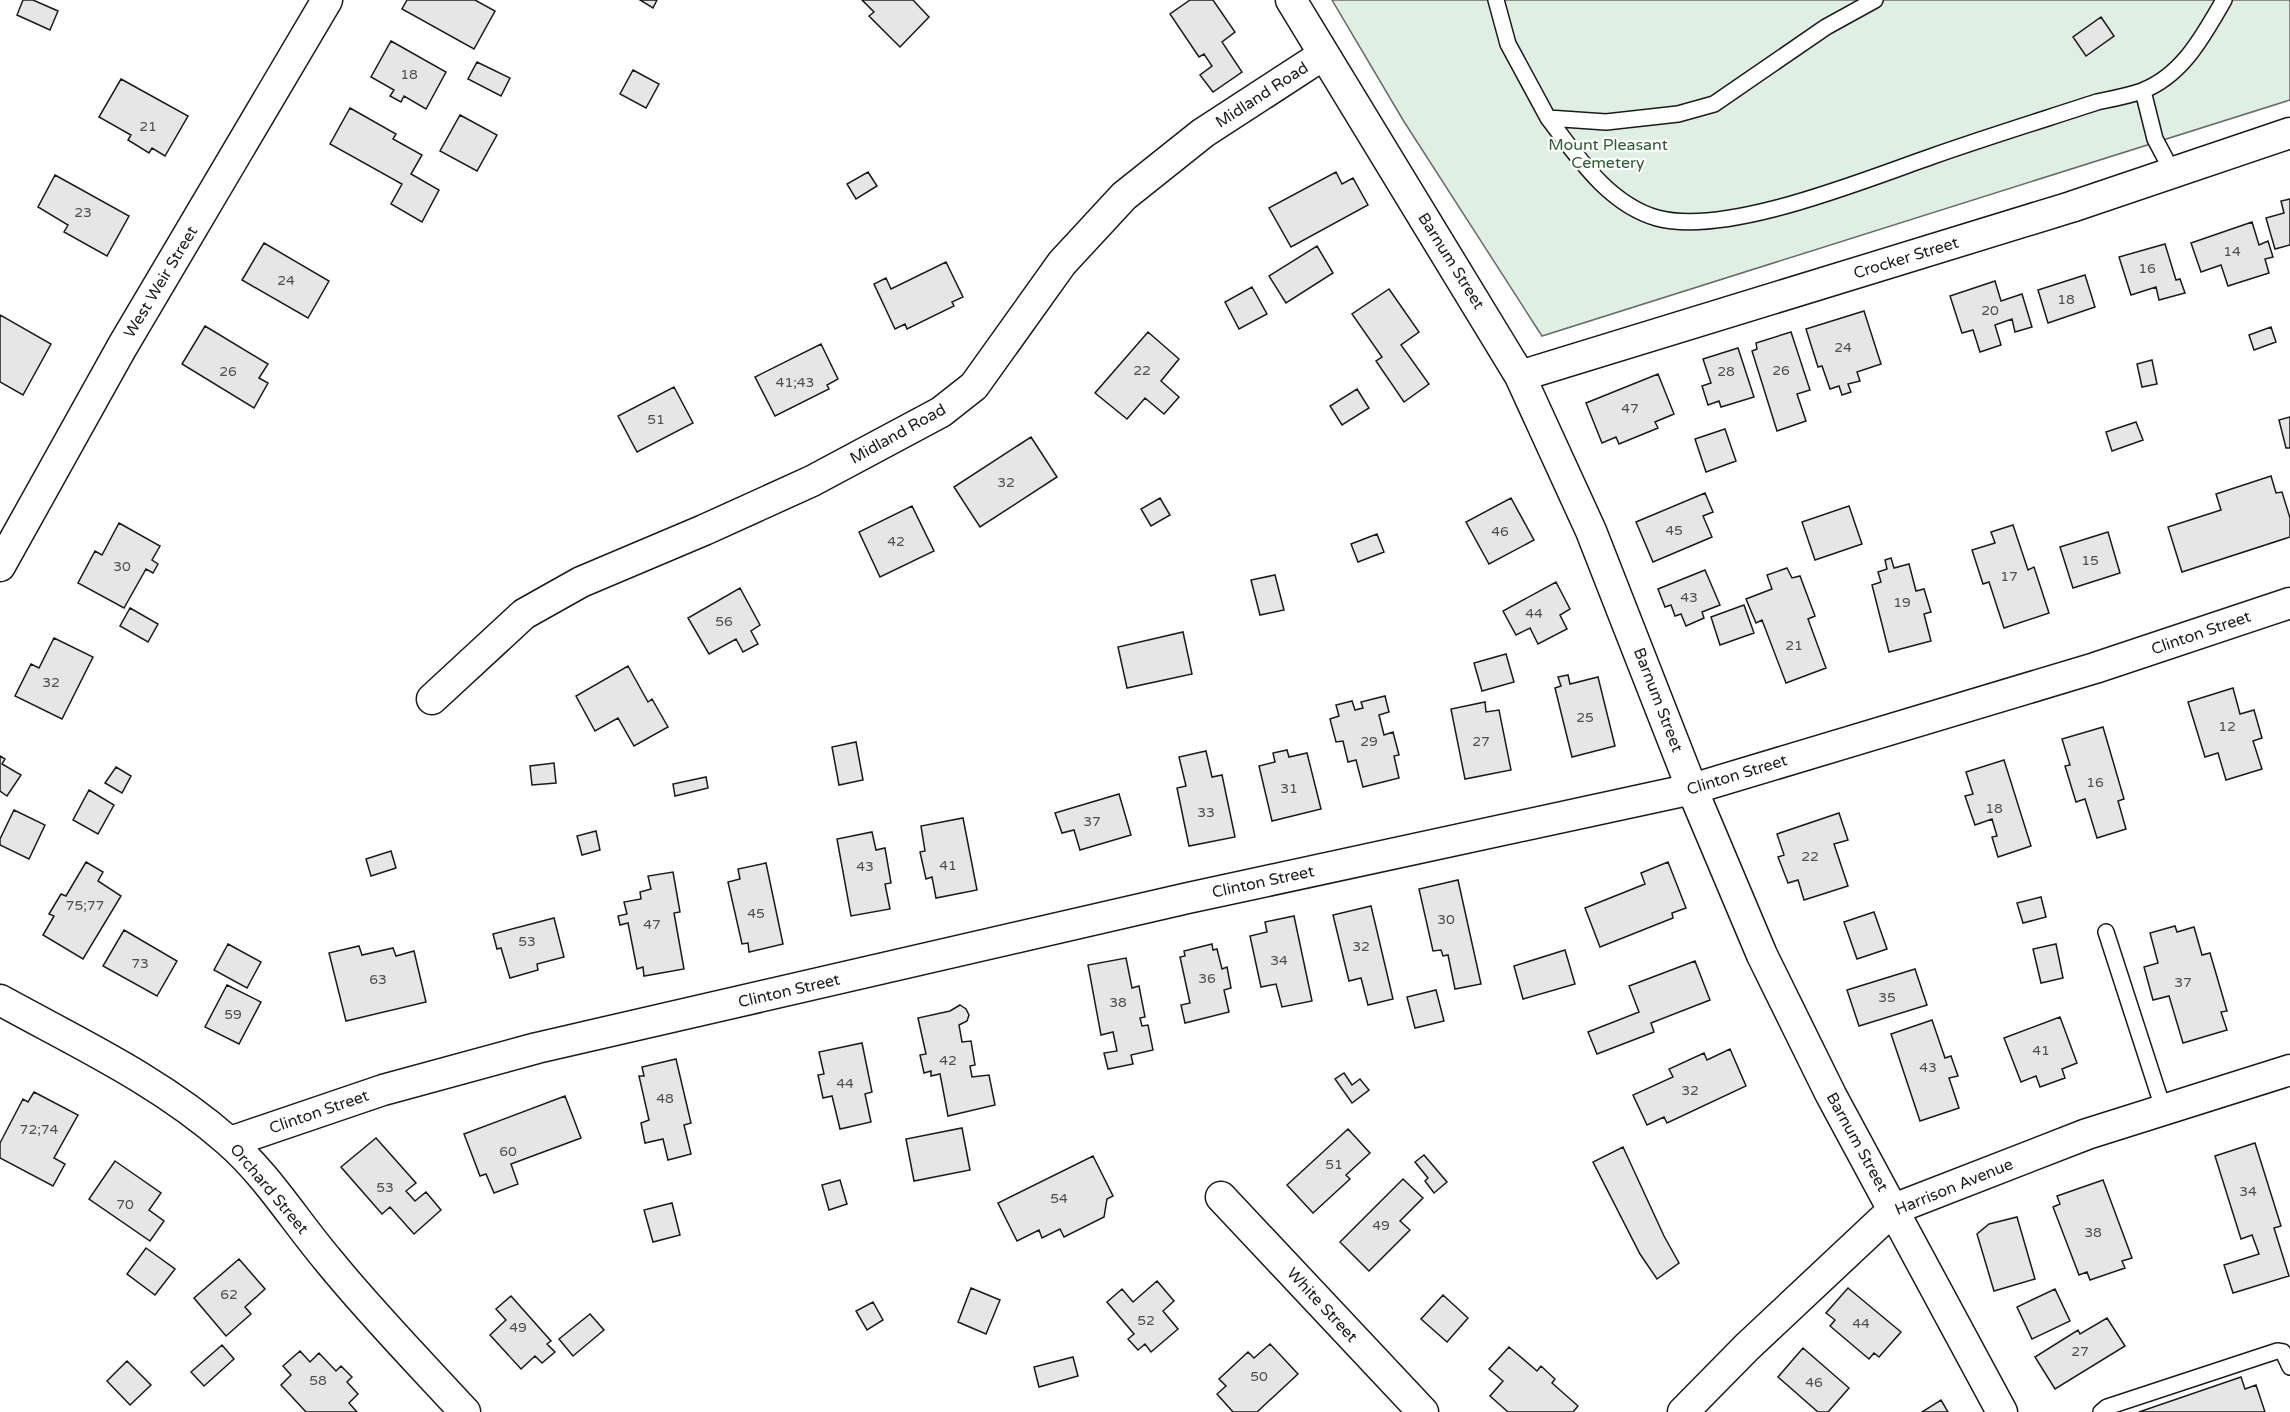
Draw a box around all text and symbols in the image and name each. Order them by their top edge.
street label: Midland Road [1212,58,1312,132]
house number: 18 [400,66,418,83]
house number: 21 [139,118,157,135]
park label: Mount Pleasant Cemetery [1548,135,1668,173]
house number: 23 [74,204,92,221]
street label: Barnum Street [1413,209,1489,313]
street label: West Weir Street [120,222,202,342]
street label: Crocker Street [1851,233,1961,283]
house number: 14 [2223,243,2241,260]
house number: 16 [2138,260,2156,277]
house number: 24 [277,272,295,289]
house number: 18 [2057,291,2075,308]
house number: 20 [1981,302,1999,319]
house number: 24 [1834,339,1852,356]
house number: 22 [1133,362,1151,379]
house number: 26 [1772,362,1790,379]
house number: 26 [219,363,237,380]
house number: 28 [1717,363,1735,380]
house number: 41;43 [776,374,814,391]
street label: Midland Road [847,399,949,469]
house number: 47 [1621,400,1639,417]
house number: 51 [647,411,665,428]
house number: 32 [997,474,1015,491]
house number: 45 [1665,522,1683,539]
house number: 46 [1491,523,1509,540]
house number: 42 [887,533,905,550]
house number: 15 [2081,552,2099,569]
house number: 30 [113,558,131,575]
house number: 17 [2000,568,2018,585]
house number: 43 [1680,589,1698,606]
house number: 19 [1893,594,1911,611]
house number: 44 [1525,605,1543,622]
street label: Clinton Street [2149,607,2253,659]
house number: 56 [715,613,733,630]
house number: 21 [1785,637,1803,654]
street label: Barnum Street [1629,645,1687,755]
house number: 32 [42,674,60,691]
house number: 25 [1576,709,1594,726]
house number: 12 [2218,718,2236,735]
house number: 29 [1360,733,1378,750]
house number: 27 [1472,733,1490,750]
street label: Clinton Street [1684,750,1790,800]
house number: 16 [2086,774,2104,791]
house number: 31 [1280,780,1298,797]
house number: 18 [1985,800,2003,817]
house number: 33 [1197,804,1215,821]
house number: 37 [1083,813,1101,830]
house number: 22 [1801,848,1819,865]
house number: 41 [939,857,957,874]
house number: 43 [856,858,874,875]
street label: Clinton Street [1210,861,1316,903]
house number: 75;77 [66,897,104,914]
house number: 45 [747,905,765,922]
house number: 30 [1437,911,1455,928]
house number: 47 [643,916,661,933]
house number: 53 [518,933,536,950]
house number: 32 [1352,938,1370,955]
house number: 34 [1270,952,1288,969]
house number: 73 [131,955,149,972]
street label: Clinton Street [736,970,842,1012]
house number: 36 [1198,970,1216,987]
house number: 63 [369,971,387,988]
house number: 37 [2174,974,2192,991]
house number: 35 [1878,989,1896,1006]
house number: 38 [1109,994,1127,1011]
house number: 59 [224,1006,242,1023]
house number: 41 [2032,1042,2050,1059]
house number: 42 [939,1052,957,1069]
house number: 43 [1919,1059,1937,1076]
house number: 44 [836,1075,854,1092]
house number: 32 [1681,1082,1699,1099]
street label: Clinton Street [267,1086,371,1138]
street label: Barnum Street [1822,1089,1892,1195]
house number: 48 [656,1090,674,1107]
house number: 72;74 [20,1121,59,1138]
street label: Orchard Street [225,1140,313,1238]
house number: 60 [499,1143,517,1160]
street label: Harrison Avenue [1892,1154,2016,1220]
house number: 51 [1325,1156,1343,1173]
house number: 53 [376,1179,394,1196]
house number: 34 [2239,1183,2257,1200]
house number: 54 [1050,1190,1068,1207]
house number: 70 [116,1196,134,1213]
house number: 49 [1372,1217,1390,1234]
house number: 38 [2084,1224,2102,1241]
street label: White Street [1282,1263,1362,1347]
house number: 62 [220,1286,238,1303]
house number: 52 [1137,1312,1155,1329]
house number: 44 [1852,1315,1870,1332]
house number: 49 [509,1319,527,1336]
house number: 27 [2071,1343,2089,1360]
house number: 50 [1250,1368,1268,1385]
house number: 58 [309,1372,327,1389]
house number: 46 [1805,1374,1823,1391]

